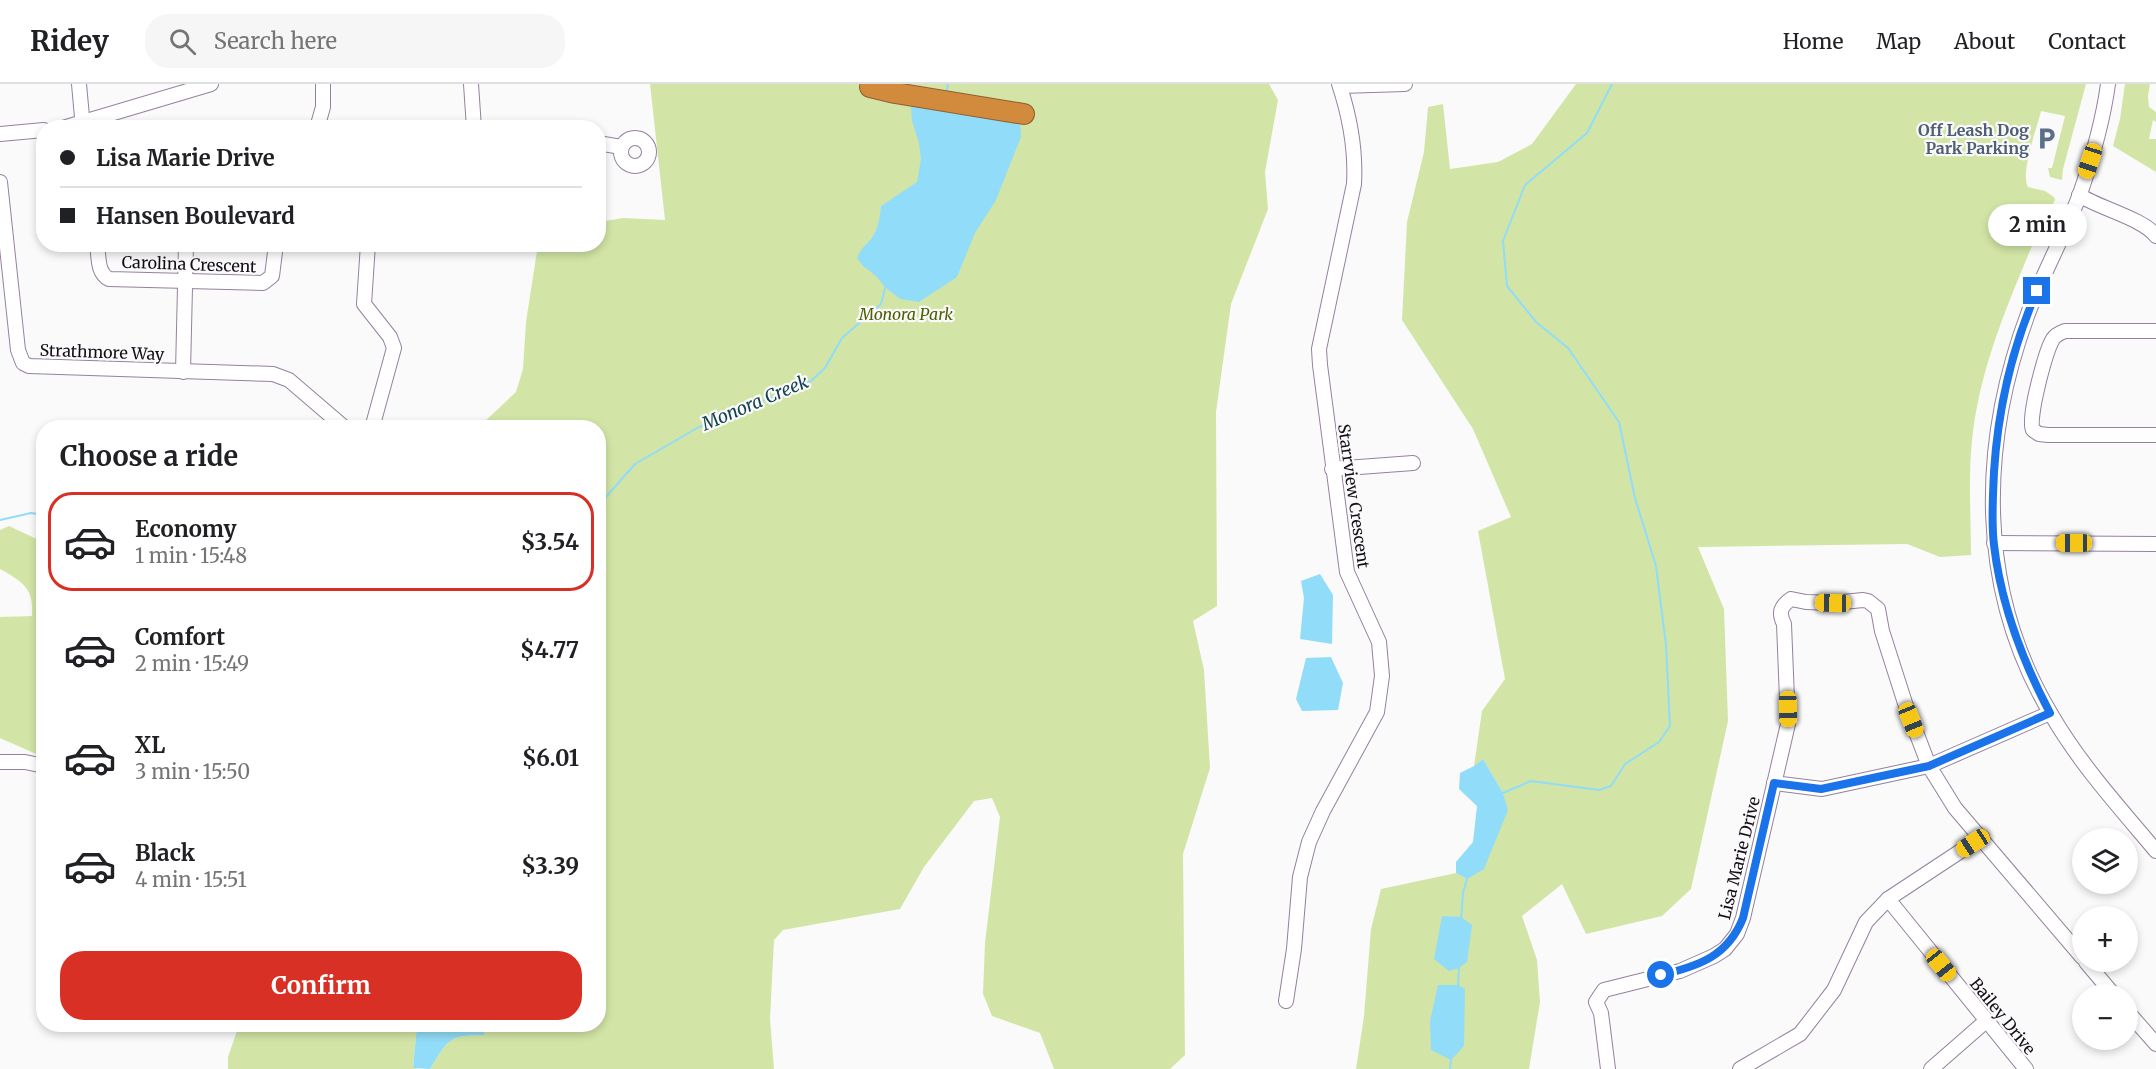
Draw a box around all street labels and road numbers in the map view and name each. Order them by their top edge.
street label: Carolina Crescent [121,252,257,276]
street label: Strathmore Way [39,340,165,364]
street label: Starrview Crescent [1334,423,1374,570]
street label: Lisa Marie Drive [1714,794,1764,922]
street label: Bailey Drive [1966,974,2040,1058]

